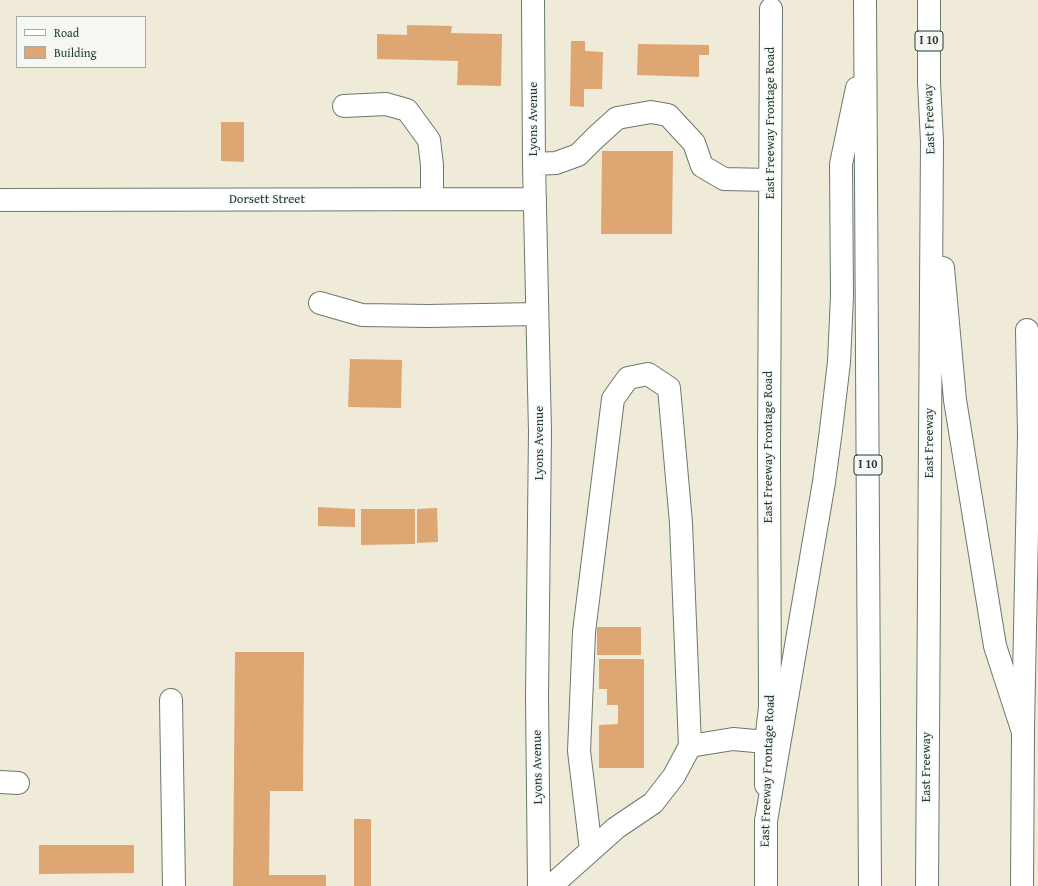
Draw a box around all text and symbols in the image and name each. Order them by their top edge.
legend [16,16,146,68]
text: Road [54,24,79,41]
road number: I 10 [915,31,943,51]
text: Building [54,44,97,61]
street label: East Freeway Frontage Road [763,47,779,199]
street label: Lyons Avenue [526,82,542,156]
street label: East Freeway [921,83,939,155]
street label: Dorsett Street [229,192,305,208]
street label: East Freeway Frontage Road [761,371,777,523]
street label: Lyons Avenue [532,406,548,480]
street label: East Freeway [922,408,938,478]
road number: I 10 [854,455,882,475]
street label: East Freeway Frontage Road [758,695,778,847]
street label: Lyons Avenue [530,730,546,804]
street label: East Freeway [919,732,935,802]

